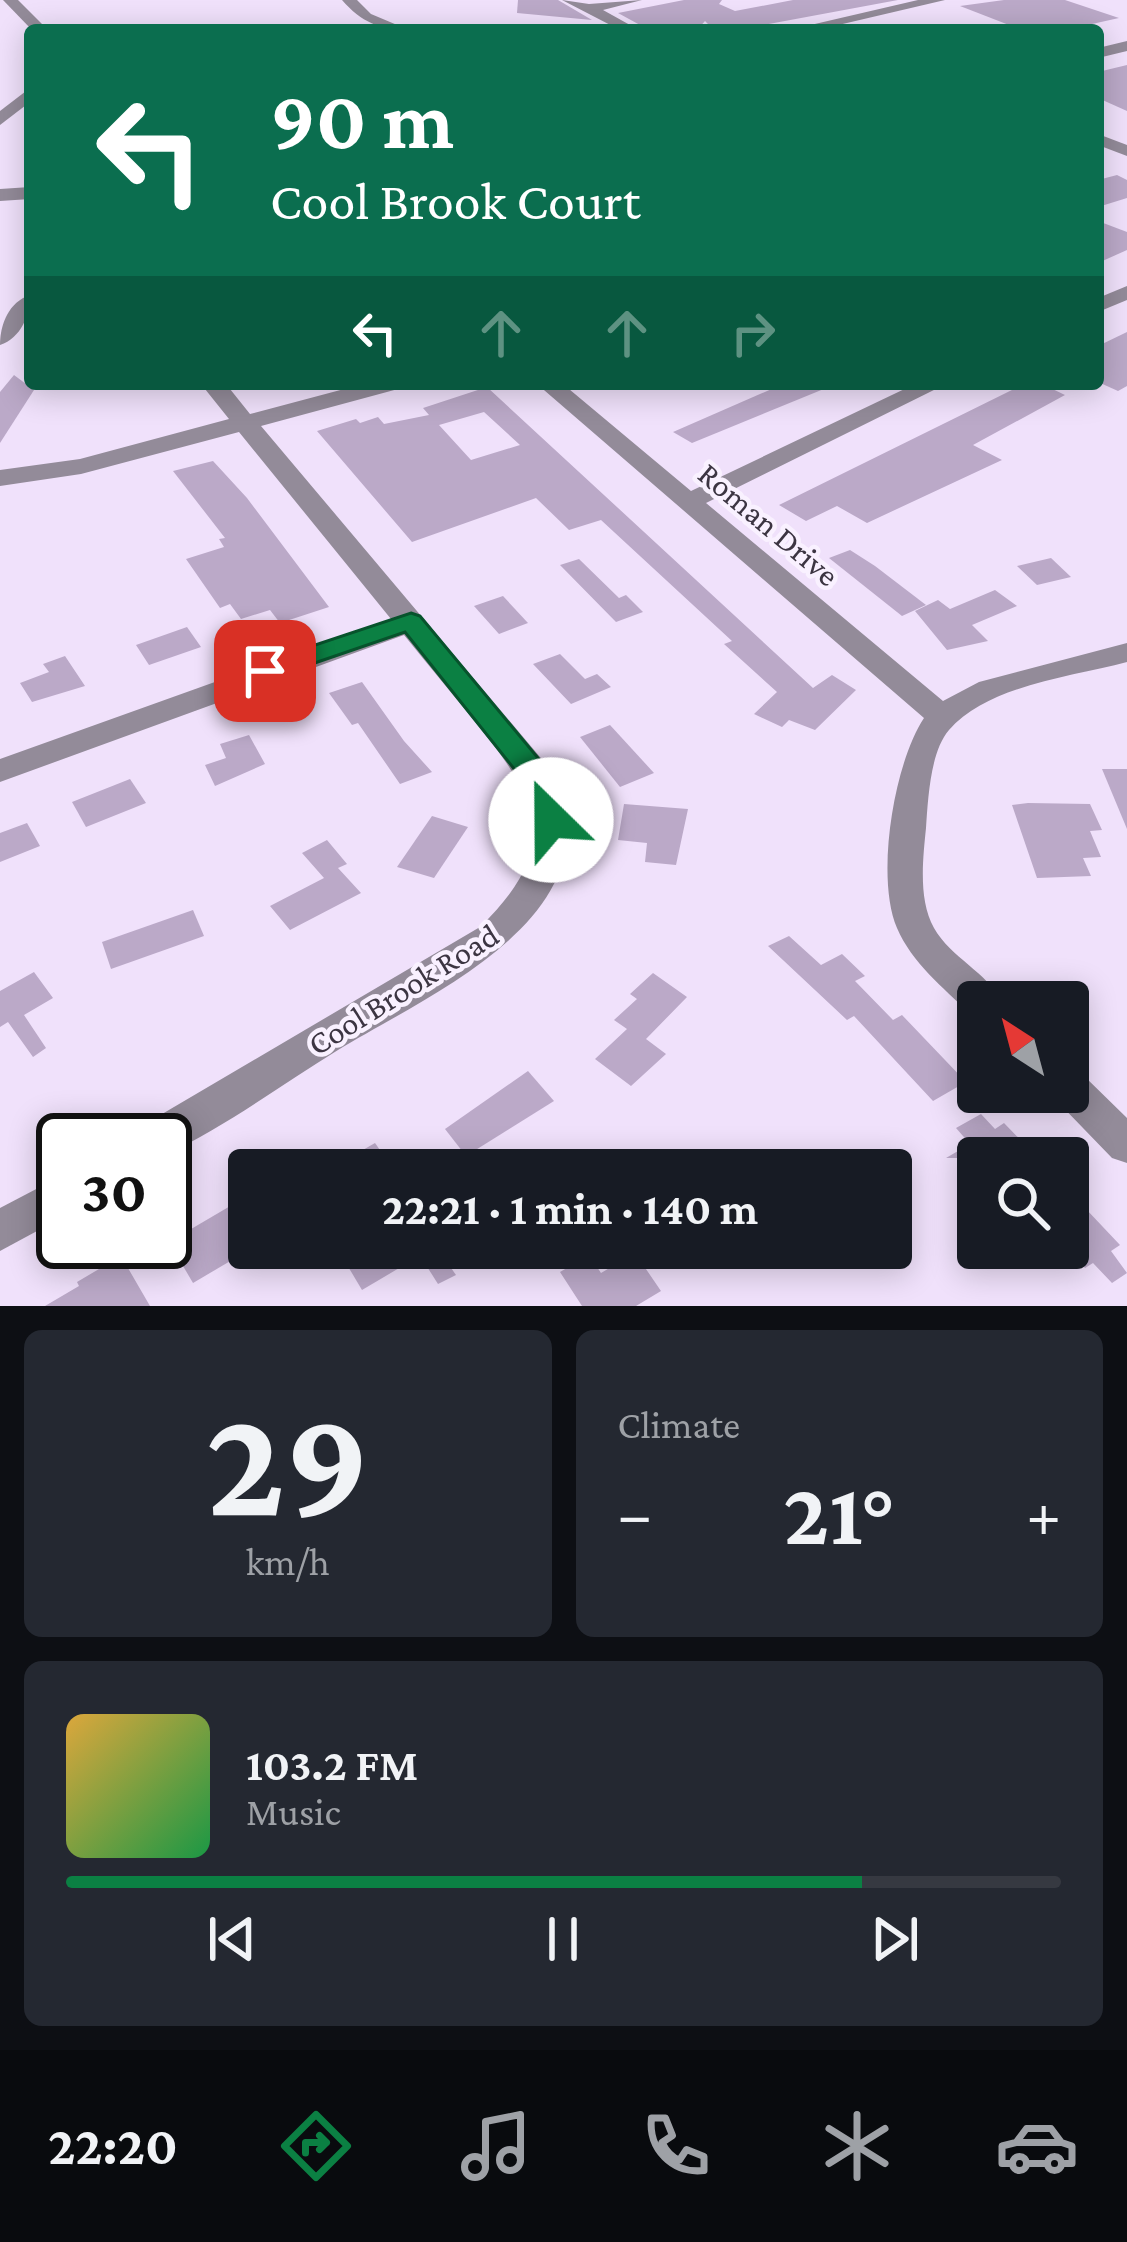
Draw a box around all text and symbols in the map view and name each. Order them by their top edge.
icon: left [72,72,228,228]
text: 90 m [270,73,454,166]
text: Cool Brook Court [270,171,641,231]
icon: left [342,300,408,366]
icon: ahead [468,300,534,366]
icon: ahead [594,300,660,366]
icon: right [720,300,786,366]
street label: Roman Drive [691,455,847,593]
pin [214,620,316,722]
icon: arrive [232,638,298,704]
position arrow [488,757,614,883]
street label: Cool Brook Road [301,916,505,1062]
north arrow [957,981,1089,1113]
map controls [957,981,1089,1269]
speed limit sign: 30 [36,1113,192,1269]
button: search [957,1137,1089,1269]
text: 22:21 · 1 min · 140 m [382,1184,758,1234]
text: 29 [206,1375,370,1549]
text: Climate [618,1403,740,1446]
text: 21° [783,1463,895,1563]
text: − [618,1477,652,1550]
text: + [1026,1477,1061,1550]
text: km/h [246,1540,330,1583]
text: 103.2 FM [246,1740,418,1790]
text: Music [246,1790,341,1833]
icon: previous [199,1906,265,1972]
icon: pause [530,1906,596,1972]
icon: next [862,1906,928,1972]
icon: directions [274,2104,358,2188]
icon: music [454,2104,538,2188]
icon: phone [634,2104,718,2188]
icon: climate [815,2104,899,2188]
icon: car [995,2104,1079,2188]
text: 22:20 [48,2116,178,2176]

